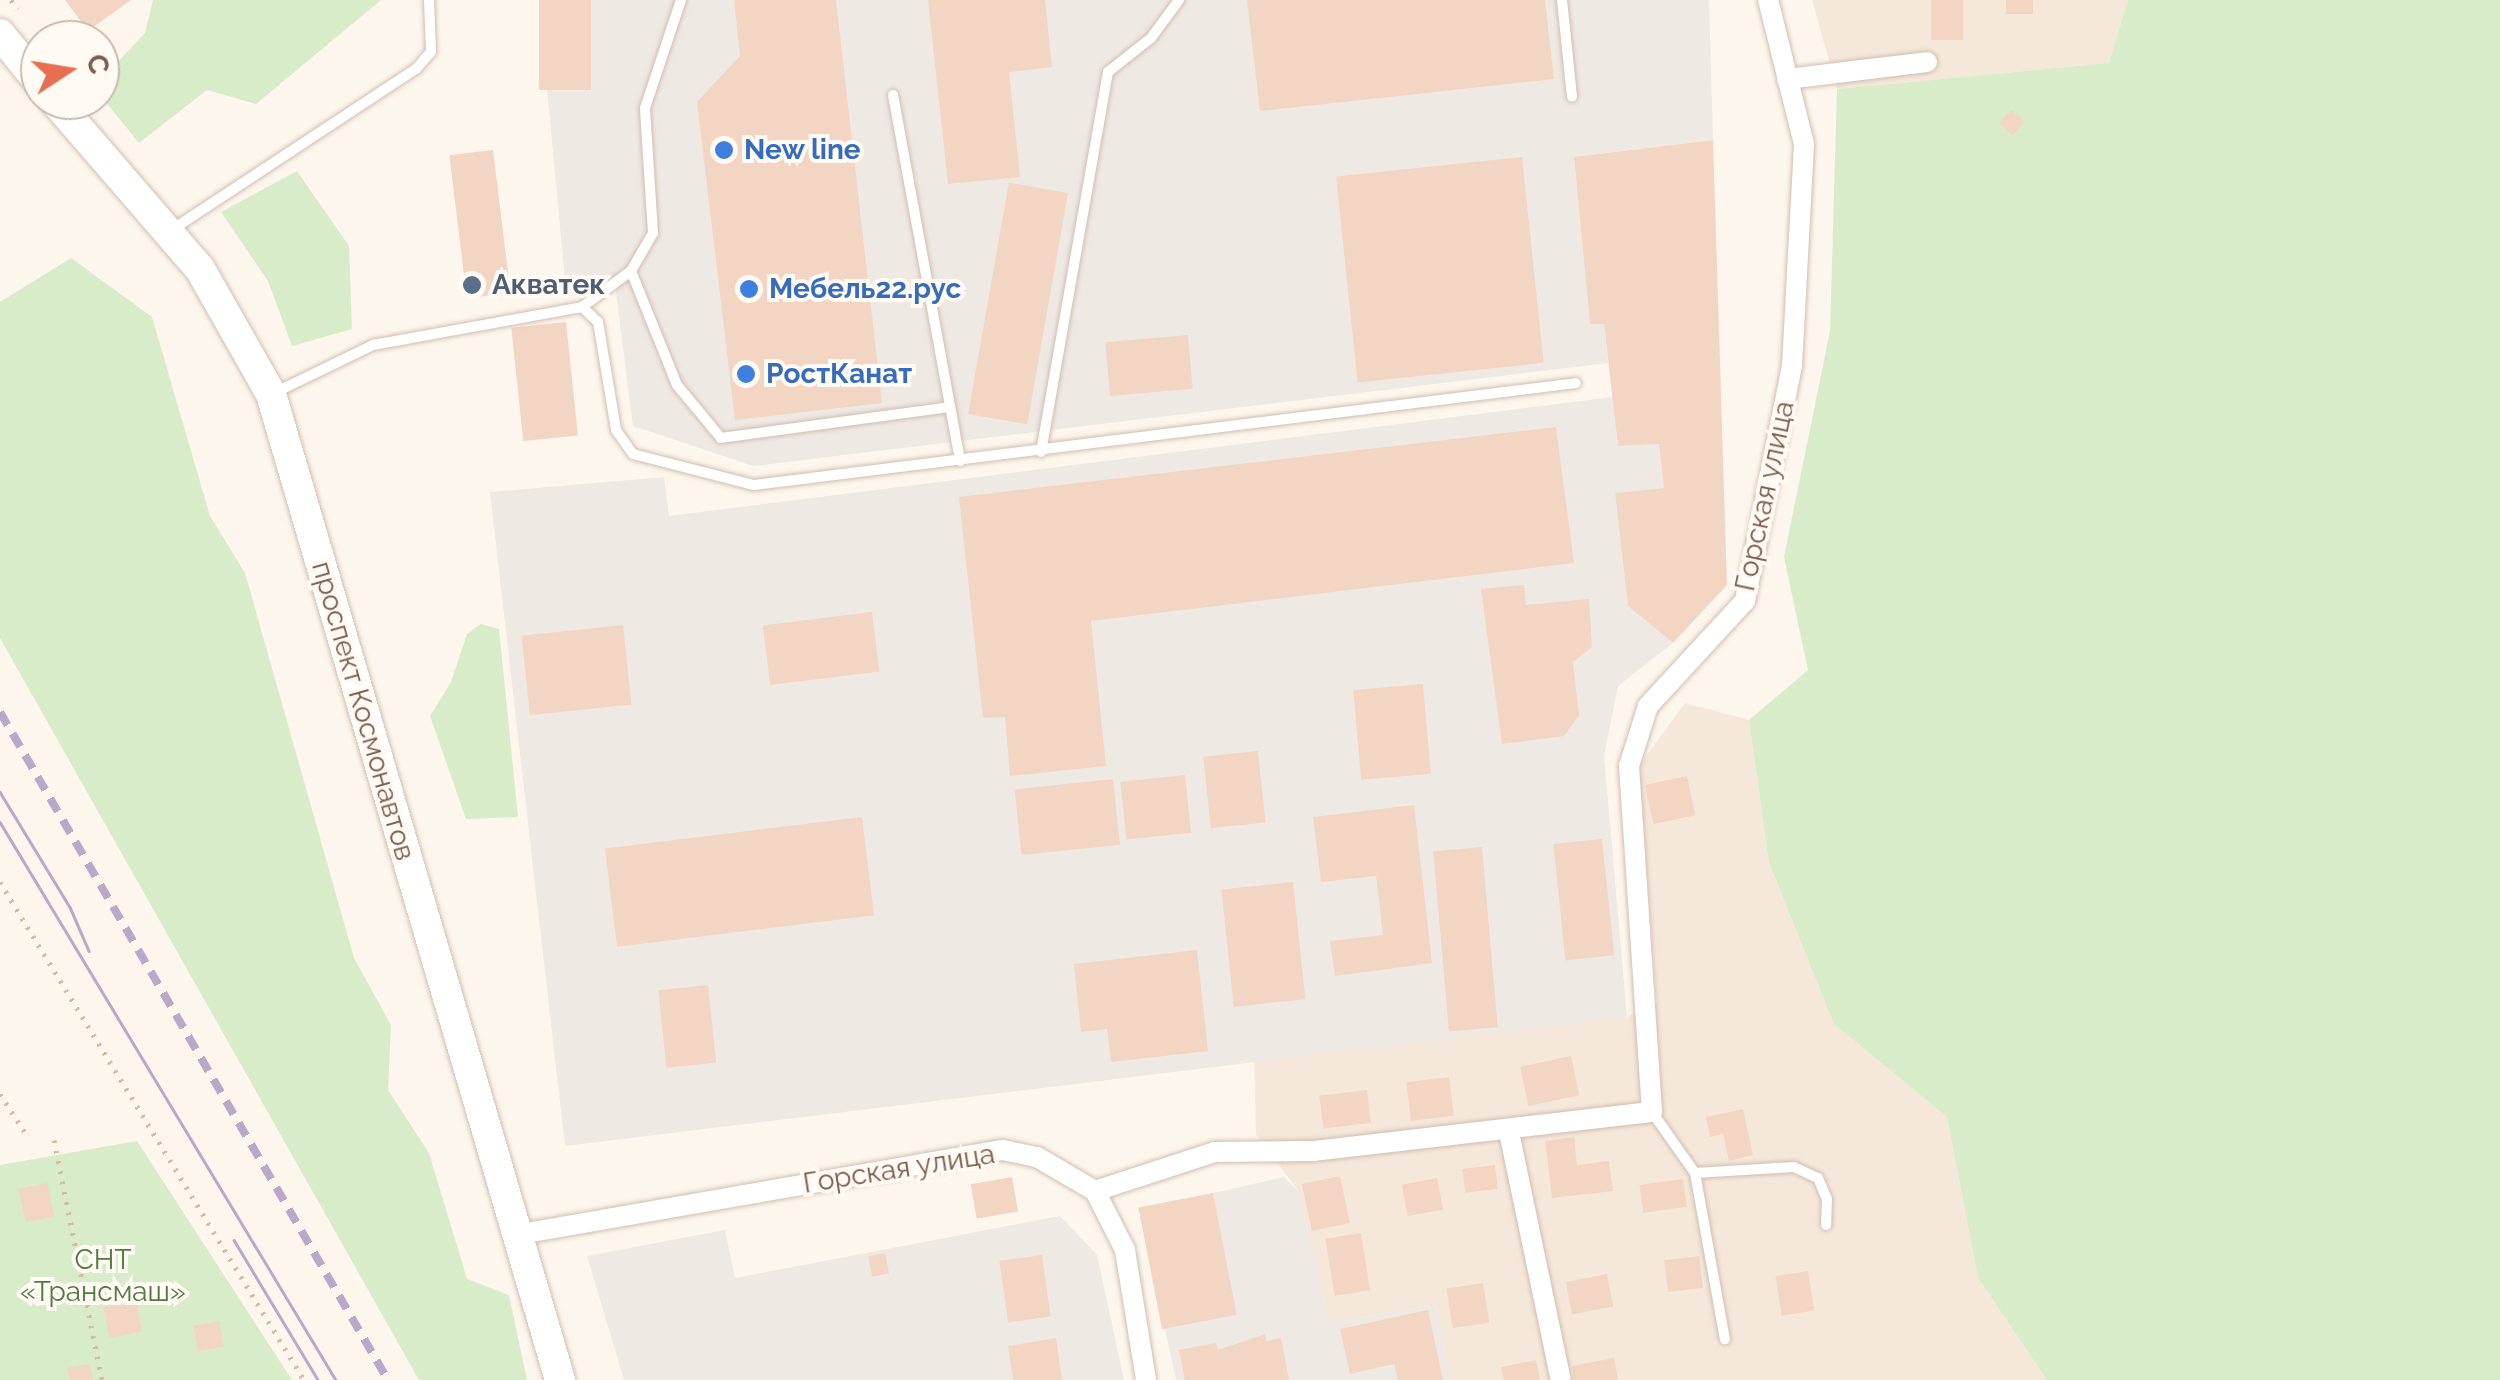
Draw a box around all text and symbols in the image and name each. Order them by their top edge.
north arrow [20,20,120,120]
text: С [80,51,116,77]
place label: New line [744,133,861,167]
marker: New line [713,139,735,161]
place label: Акватек [492,268,605,302]
place label: Мебель22.рус [769,272,961,306]
marker: Акватек [461,274,483,296]
marker: Мебель22.рус [738,278,760,300]
place label: РостКанат [766,357,912,391]
marker: РостКанат [735,363,757,385]
street label: Горская улица [1728,397,1802,595]
street label: проспект Космонавтов [304,558,422,864]
street label: Горская улица [800,1137,998,1201]
park label: СНТ «Трансмаш» [20,1243,186,1309]

